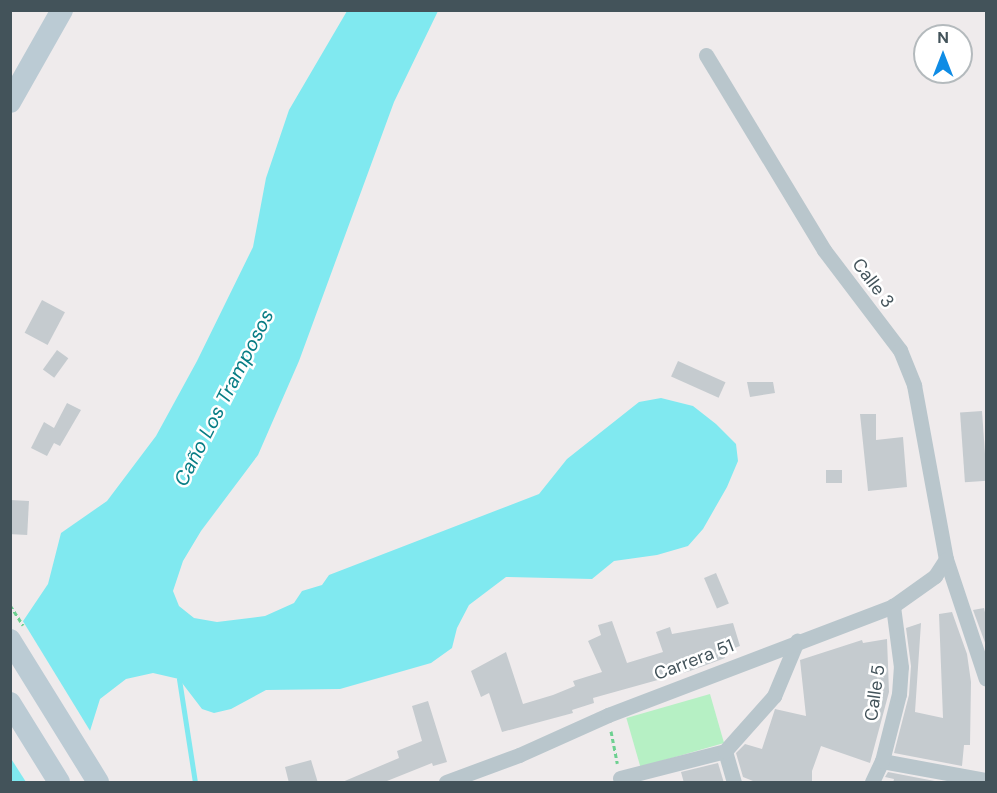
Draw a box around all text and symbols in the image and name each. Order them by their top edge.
north arrow [913,24,973,84]
text: N [937,27,949,48]
street label: Calle 3 [847,254,899,312]
water label: Caño Los Tramposos [169,306,279,490]
street label: Carrera 51 [651,635,737,685]
street label: Calle 5 [860,663,890,723]

